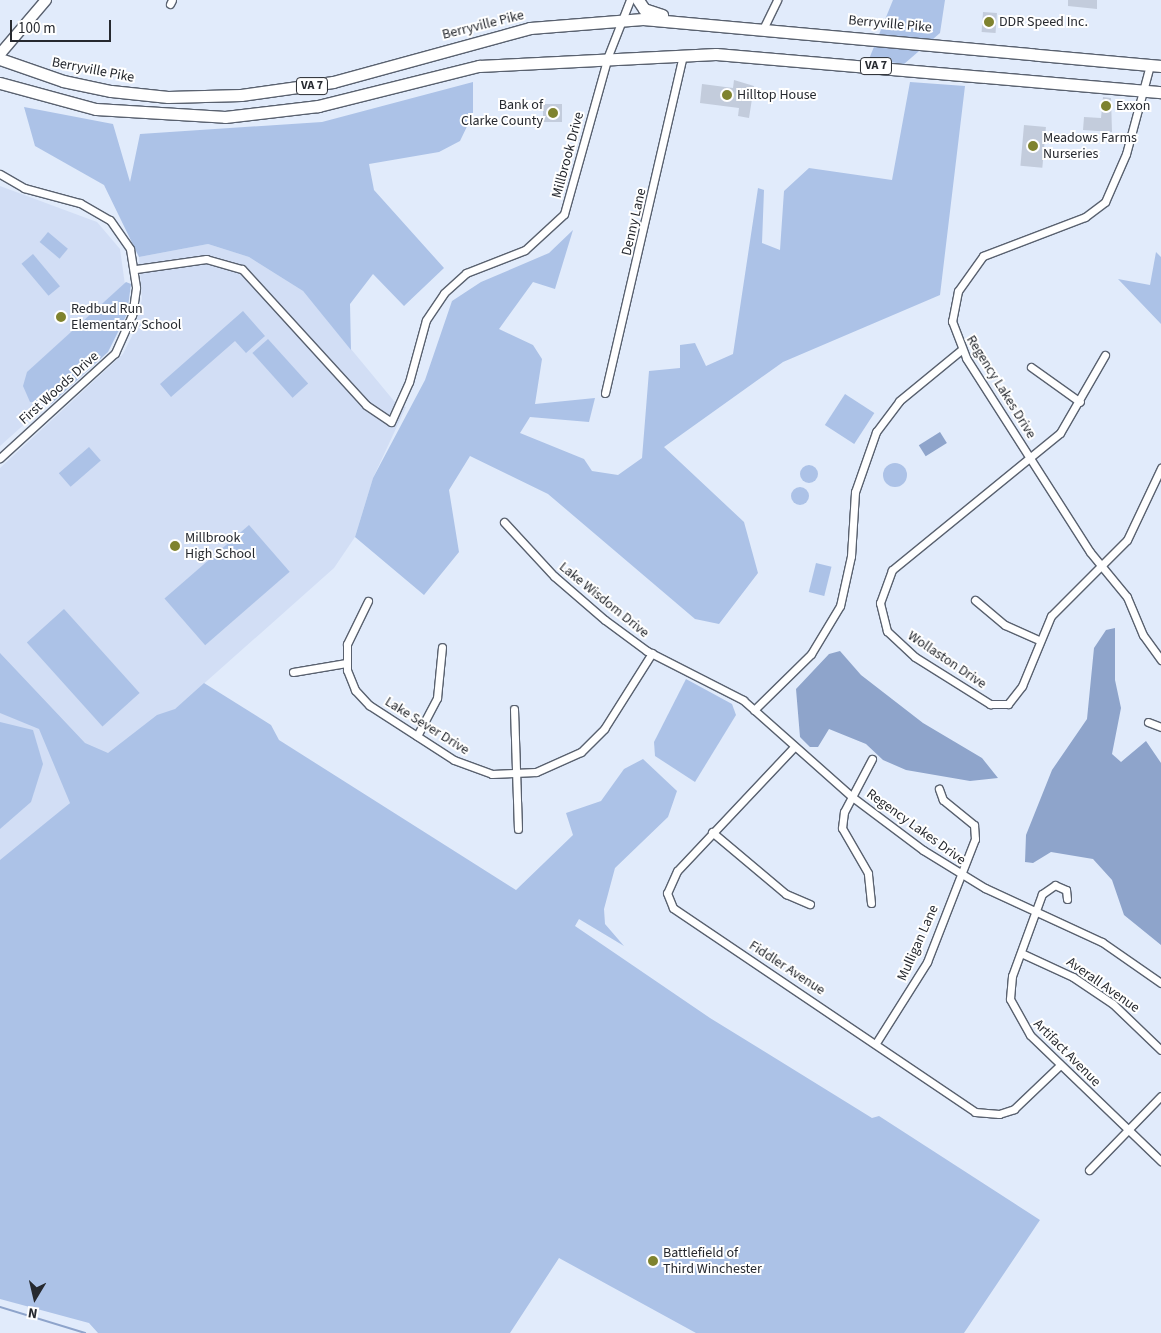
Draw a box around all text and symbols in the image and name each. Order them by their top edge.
street label: Berryville Pike [440,7,526,43]
scale bar [12,10,114,42]
street label: Berryville Pike [848,12,932,36]
place label: DDR Speed Inc. [999,14,1088,30]
marker: DDR Speed Inc. [983,16,995,28]
text: 100 m [18,18,56,39]
street label: Berryville Pike [50,54,136,86]
road number: VA 7 [860,56,892,76]
road number: VA 7 [296,76,328,95]
place label: Hilltop House [737,87,817,103]
marker: Hilltop House [721,89,733,101]
place label: Bank of Clarke County [461,97,543,130]
place label: Exxon [1116,98,1150,114]
marker: Exxon [1100,100,1112,112]
marker: Bank of Clarke County [547,107,559,119]
street label: Millbrook Drive [548,110,588,200]
place label: Meadows Farms Nurseries [1043,130,1137,162]
marker: Meadows Farms Nurseries [1027,140,1039,152]
street label: Denny Lane [618,187,650,257]
place label: Redbud Run Elementary School [71,301,181,334]
marker: Redbud Run Elementary School [55,311,67,323]
street label: Regency Lakes Drive [963,332,1039,442]
street label: First Woods Drive [16,348,102,428]
place label: Millbrook High School [185,530,255,562]
marker: Millbrook High School [169,540,181,552]
street label: Lake Wisdom Drive [556,559,652,641]
street label: Wollaston Drive [904,628,990,692]
street label: Lake Sever Drive [382,693,472,759]
street label: Regency Lakes Drive [863,785,969,869]
street label: Mulligan Lane [894,903,942,983]
street label: Fiddler Avenue [746,937,828,999]
street label: Averall Avenue [1063,954,1143,1016]
street label: Artifact Avenue [1030,1016,1104,1090]
place label: Battlefield of Third Winchester [663,1245,762,1278]
marker: Battlefield of Third Winchester [647,1255,659,1267]
north arrow [10,1273,60,1323]
text: N [26,1302,39,1323]

